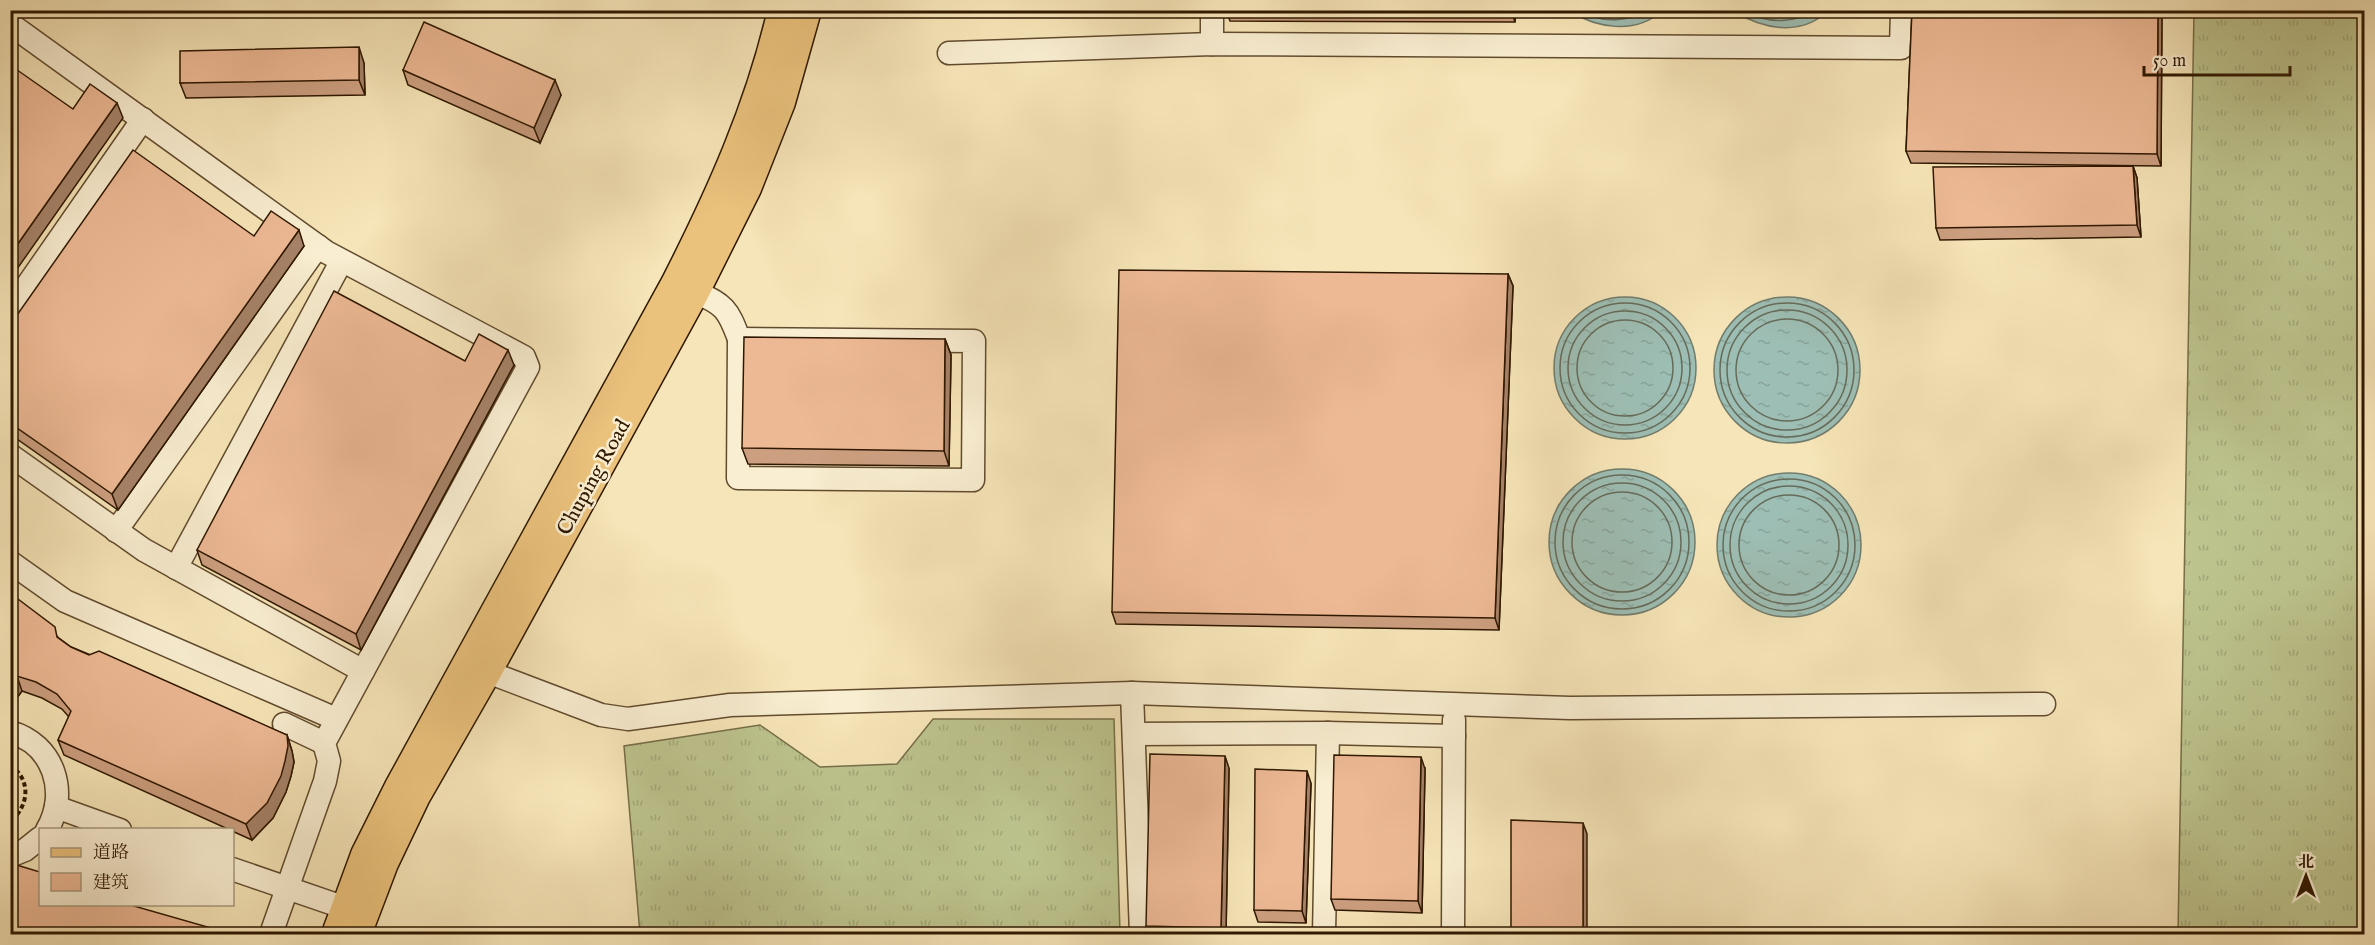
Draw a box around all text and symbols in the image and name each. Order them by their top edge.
scale bar [2144,39,2290,77]
text: 50 m [2153,50,2186,73]
street label: Chuping Road [551,414,638,540]
legend [39,828,234,906]
text: 道路 [93,842,129,865]
north arrow [2276,846,2336,906]
text: 北 [2298,853,2314,873]
text: 建筑 [93,872,129,895]

